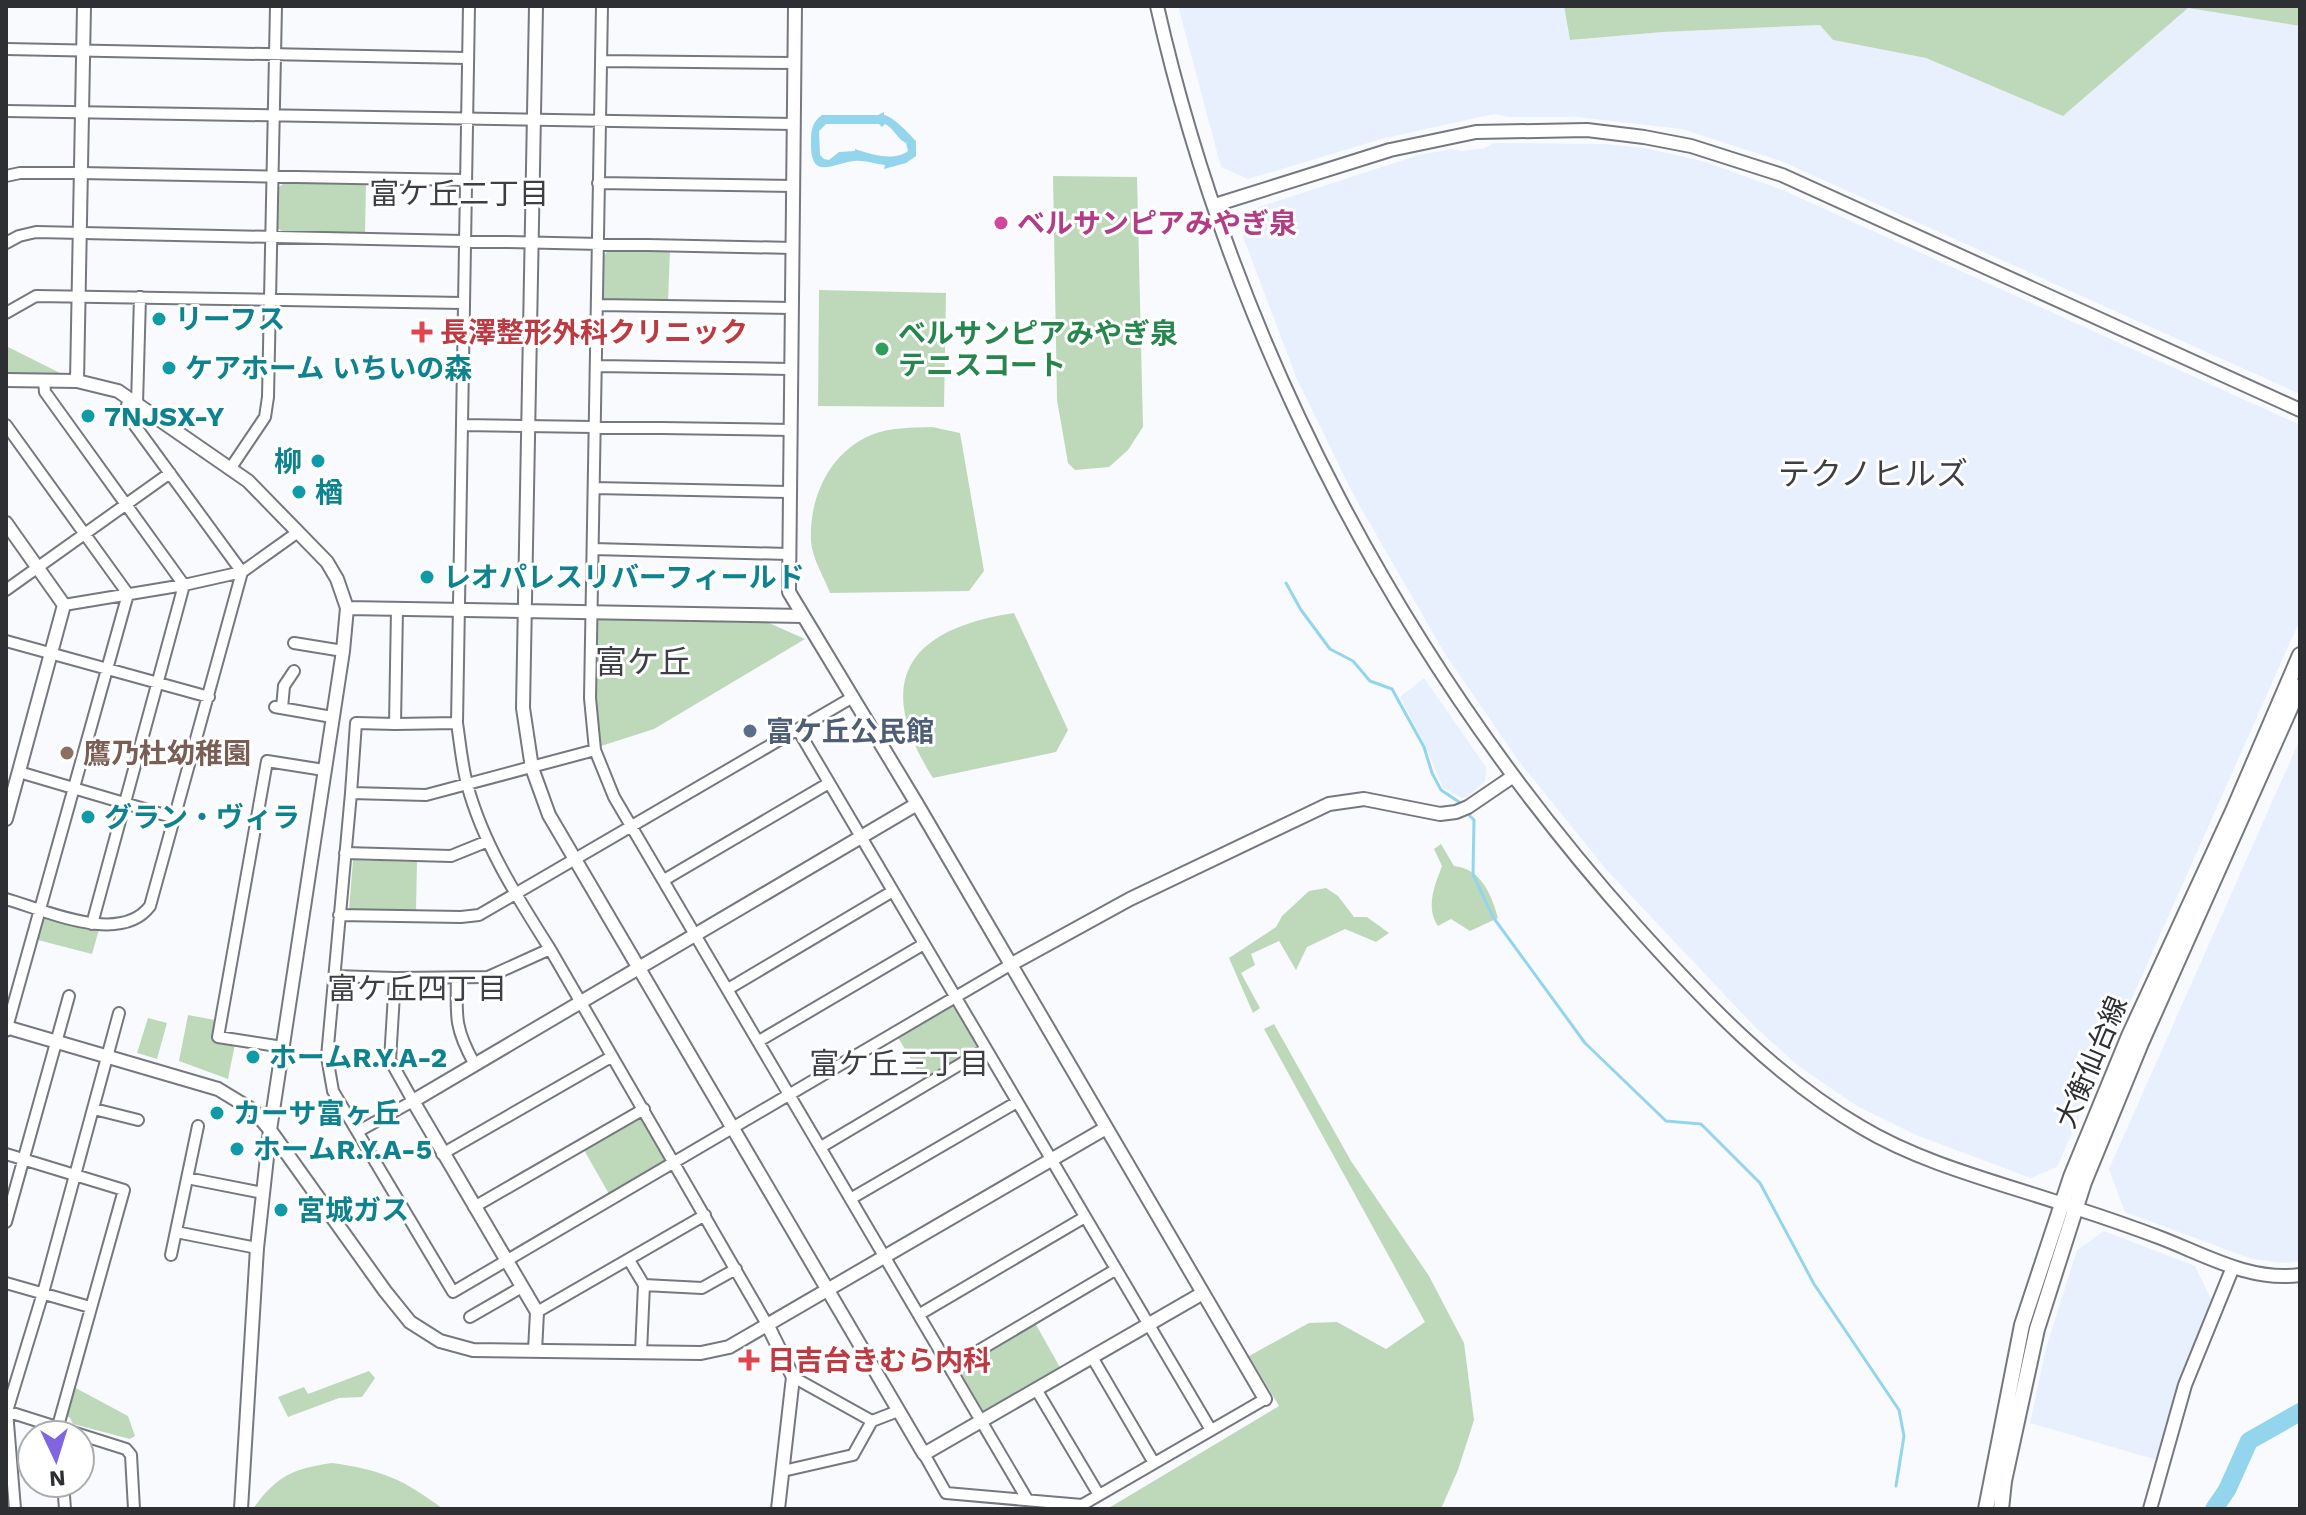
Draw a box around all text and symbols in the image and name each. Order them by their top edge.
district label: 富ケ丘二丁目 [369,176,549,211]
place label: ベルサンピアみやぎ泉 [1017,207,1297,240]
marker: ベルサンピアみやぎ泉 [992,214,1010,232]
place label: リーフス [175,303,285,336]
marker: リーフス [150,310,168,328]
place label: 長澤整形外科クリニック [440,316,748,349]
place label: ベルサンピアみやぎ泉 テニスコート [898,317,1178,382]
marker: 長澤整形外科クリニック [411,321,433,343]
marker: ベルサンピアみやぎ泉 テニスコート [873,340,891,358]
place label: ケアホーム いちいの森 [185,352,472,385]
marker: ケアホーム いちいの森 [160,359,178,377]
place label: 7NJSX-Y [104,400,225,433]
marker: 7NJSX-Y [79,407,97,425]
place label: 柳 [274,445,302,478]
marker: 柳 [309,452,327,470]
district label: テクノヒルズ [1778,455,1968,493]
place label: 楢 [315,476,343,509]
marker: 楢 [290,483,308,501]
place label: レオパレスリバーフィールド [443,561,805,594]
marker: レオパレスリバーフィールド [418,568,436,586]
district label: 富ケ丘 [595,643,691,681]
place label: 富ケ丘公民館 [766,715,934,748]
marker: 富ケ丘公民館 [741,722,759,740]
place label: 鷹乃杜幼稚園 [83,737,251,770]
marker: 鷹乃杜幼稚園 [58,744,76,762]
place label: グラン・ヴィラ [104,801,300,834]
marker: グラン・ヴィラ [79,808,97,826]
district label: 富ケ丘四丁目 [327,971,507,1006]
street label: 大衡仙台線 [2049,991,2134,1133]
place label: ホームR.Y.A-2 [269,1041,447,1074]
district label: 富ケ丘三丁目 [809,1046,989,1081]
marker: ホームR.Y.A-2 [244,1048,262,1066]
place label: カーサ富ヶ丘 [233,1097,400,1130]
marker: カーサ富ヶ丘 [208,1104,226,1122]
place label: ホームR.Y.A-5 [253,1133,432,1166]
marker: ホームR.Y.A-5 [228,1140,246,1158]
place label: 宮城ガス [297,1194,409,1227]
marker: 宮城ガス [272,1201,290,1219]
place label: 日吉台きむら内科 [767,1344,991,1377]
marker: 日吉台きむら内科 [738,1349,760,1371]
north arrow [16,1419,96,1499]
text: N [48,1465,66,1491]

